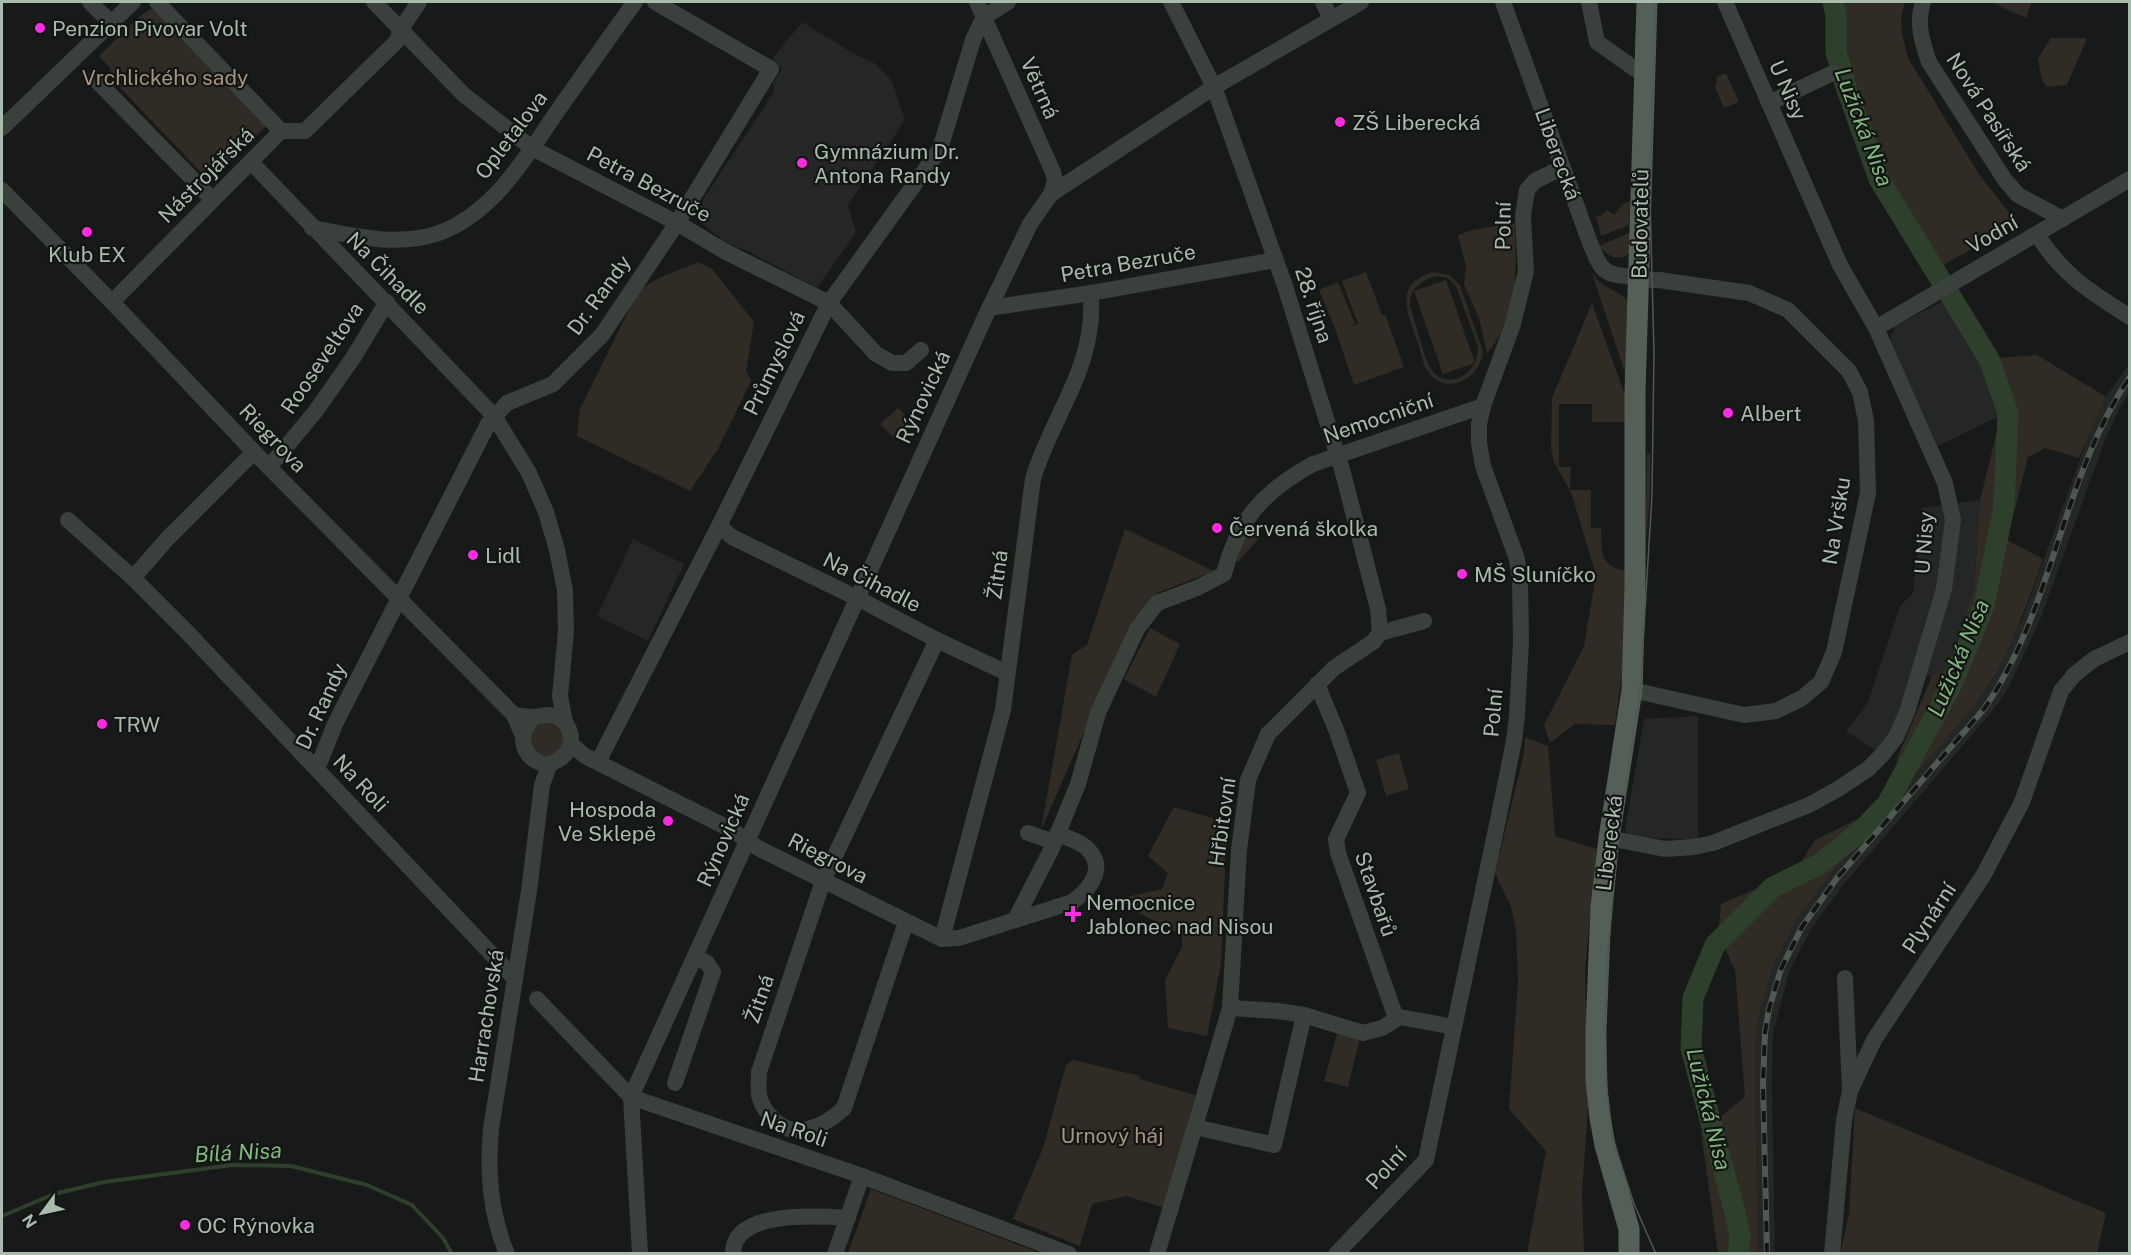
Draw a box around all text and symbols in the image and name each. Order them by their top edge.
place label: Penzion Pivovar Volt [52,16,248,41]
marker: Penzion Pivovar Volt [33,21,47,35]
street label: Nová Pasířská [1941,48,2037,176]
street label: Větrná [1015,53,1065,123]
street label: U Nisy [1764,56,1812,124]
water label: Lužická Nisa [1829,64,1899,190]
park label: Vrchlického sady [82,65,248,90]
street label: Opletalova [470,86,552,184]
street label: Liberecká [1530,105,1586,203]
place label: ZŠ Liberecká [1352,110,1481,135]
marker: ZŠ Liberecká [1333,115,1347,129]
street label: Nástrojářská [153,122,259,228]
place label: Gymnázium Dr. Antona Randy [814,139,959,188]
street label: Petra Bezruče [583,141,715,227]
marker: Gymnázium Dr. Antona Randy [795,156,809,170]
street label: Budovatelů [1627,169,1653,279]
street label: Polní [1490,201,1516,250]
street label: Vodní [1962,209,2023,259]
marker: Klub EX [80,225,94,239]
street label: Na Čihadle [342,227,434,319]
street label: Petra Bezruče [1058,239,1198,287]
place label: Klub EX [48,242,126,267]
street label: Dr. Randy [562,250,636,340]
street label: 28. října [1290,264,1338,346]
street label: Rooseveltova [276,297,368,419]
street label: Průmyslová [738,307,810,419]
street label: Rýnovická [891,347,955,447]
street label: Nemocniční [1320,387,1437,449]
street label: Riegrova [234,398,312,478]
place label: Albert [1740,401,1802,426]
marker: Albert [1721,406,1735,420]
street label: Na Vršku [1817,475,1855,567]
street label: U Nisy [1909,511,1939,575]
place label: Červená školka [1229,516,1378,541]
marker: Červená školka [1210,521,1224,535]
place label: Lidl [485,543,521,568]
street label: Na Čihadle [819,547,925,617]
marker: Lidl [466,548,480,562]
street label: Žitná [981,548,1013,602]
place label: MŠ Sluníčko [1474,562,1596,587]
marker: MŠ Sluníčko [1455,567,1469,581]
water label: Lužická Nisa [1922,595,1994,721]
street label: Dr. Randy [290,659,352,753]
street label: Polní [1478,687,1508,738]
place label: TRW [114,712,160,737]
marker: TRW [95,717,109,731]
street label: Na Roli [328,749,394,817]
street label: Hřbitovní [1203,775,1241,868]
street label: Rýnovická [691,790,755,890]
street label: Liberecká [1591,794,1627,892]
place label: Hospoda Ve Sklepě [558,797,656,846]
marker: Hospoda Ve Sklepě [661,814,675,828]
street label: Riegrova [784,827,872,889]
street label: Stavbařů [1350,848,1402,940]
street label: Plynární [1897,877,1962,958]
place label: Nemocnice Jablonec nad Nisou [1086,890,1273,939]
marker: Nemocnice Jablonec nad Nisou [1064,905,1082,923]
street label: Harrachovská [463,948,509,1084]
street label: Žitná [739,971,779,1027]
water label: Lužická Nisa [1681,1045,1737,1173]
street label: Na Roli [757,1106,831,1152]
park label: Urnový háj [1061,1123,1163,1148]
water label: Bílá Nisa [194,1137,282,1167]
street label: Polní [1360,1141,1412,1194]
north arrow [12,1183,72,1243]
text: N [18,1210,41,1231]
place label: OC Rýnovka [197,1213,315,1238]
marker: OC Rýnovka [178,1218,192,1232]

